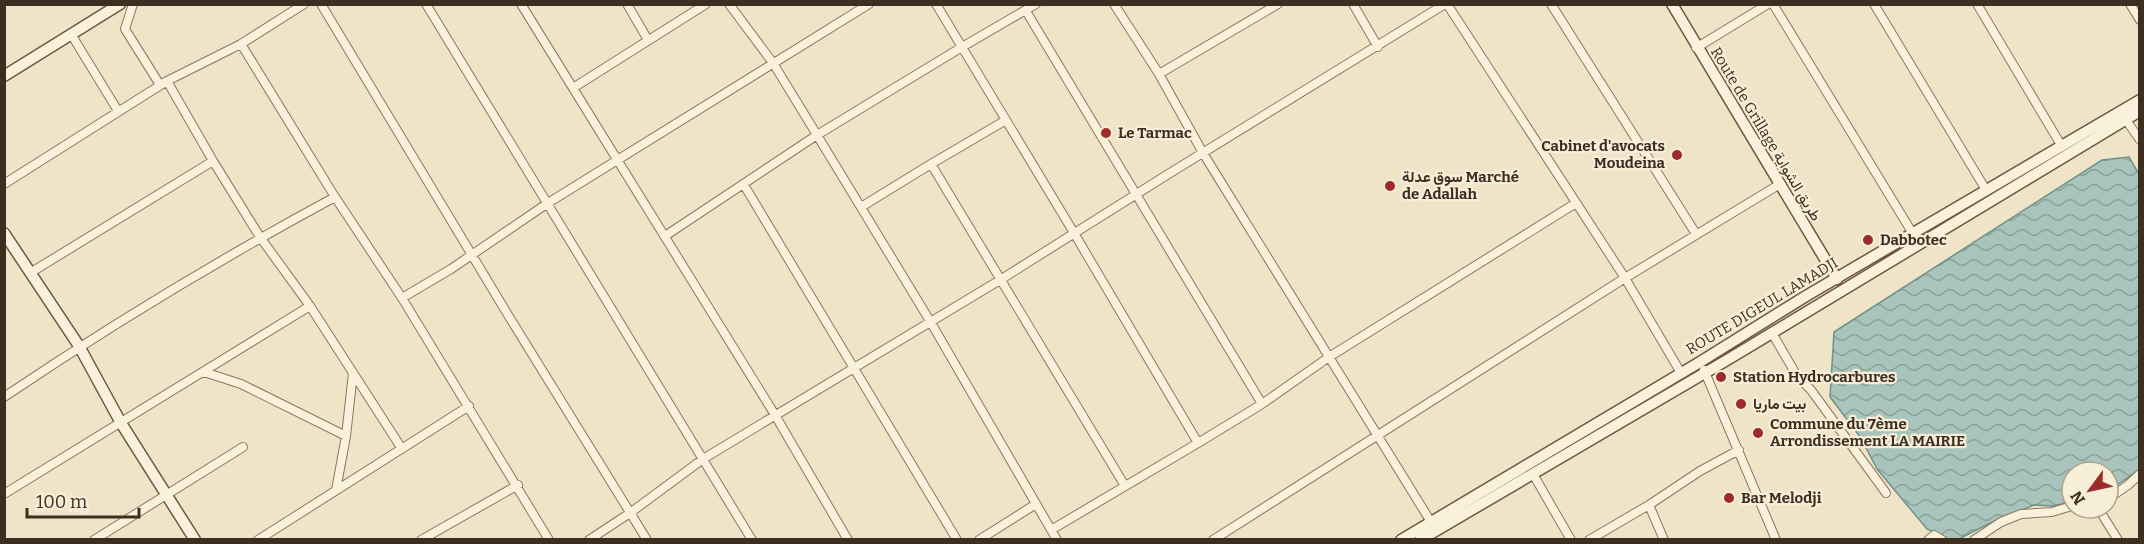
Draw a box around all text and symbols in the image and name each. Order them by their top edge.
street label: Route de Grillage طريق الشواية [1706,44,1825,225]
place label: Le Tarmac [1118,124,1192,142]
marker: Le Tarmac [1099,126,1113,140]
place label: Cabinet d'avocats Moudeina [1541,137,1666,172]
marker: Cabinet d'avocats Moudeina [1670,148,1684,162]
place label: سوق عدلة Marché de Adallah [1402,168,1519,203]
marker: سوق عدلة Marché de Adallah [1383,179,1397,193]
place label: Dabbotec [1880,231,1947,249]
marker: Dabbotec [1861,233,1875,247]
street label: ROUTE DIGEUL LAMADJI [1683,254,1841,358]
place label: Station Hydrocarbures [1733,368,1895,386]
marker: Station Hydrocarbures [1714,370,1728,384]
place label: بيت ماريا [1753,395,1806,413]
marker: بيت ماريا [1734,397,1748,411]
place label: Commune du 7ème Arrondissement LA MAIRIE [1770,415,1965,450]
marker: Commune du 7ème Arrondissement LA MAIRIE [1751,426,1765,440]
north arrow [2060,460,2120,520]
scale bar [27,481,140,519]
text: N [2067,488,2089,508]
place label: Bar Melodji [1741,489,1822,507]
text: 100 m [36,491,87,513]
marker: Bar Melodji [1722,491,1736,505]

